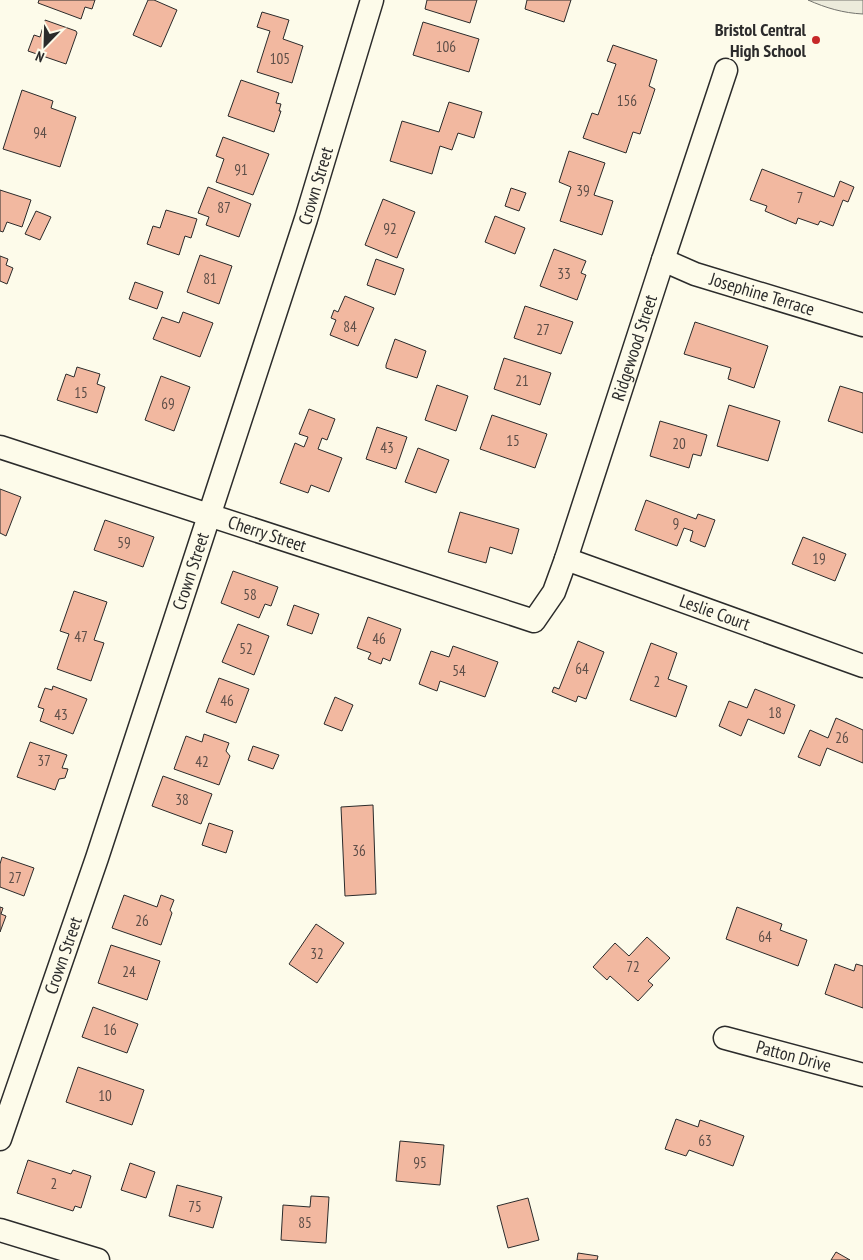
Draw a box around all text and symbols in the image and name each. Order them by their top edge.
place label: Bristol Central High School [715,18,807,62]
north arrow [20,20,70,70]
marker: Bristol Central High School [810,34,822,46]
house number: 106 [436,37,456,56]
text: N [33,47,47,67]
house number: 105 [270,49,290,68]
house number: 156 [617,91,637,110]
house number: 94 [33,123,47,142]
street label: Crown Street [293,144,338,228]
house number: 91 [234,160,248,179]
house number: 39 [576,181,590,200]
house number: 7 [797,188,803,207]
house number: 87 [217,198,231,217]
house number: 92 [383,219,397,238]
house number: 33 [557,264,571,283]
street label: Josephine Terrace [706,267,817,321]
house number: 81 [203,269,217,288]
street label: Ridgewood Street [606,292,662,404]
house number: 84 [343,317,357,336]
house number: 27 [536,320,550,339]
house number: 21 [515,371,529,390]
house number: 15 [74,383,88,402]
house number: 69 [161,394,175,413]
house number: 15 [506,431,520,450]
house number: 20 [672,434,686,453]
house number: 43 [380,438,394,457]
street label: Cherry Street [225,510,309,557]
house number: 9 [673,514,679,533]
street label: Crown Street [167,529,214,613]
house number: 59 [117,533,131,552]
house number: 19 [812,549,826,568]
house number: 58 [243,585,257,604]
street label: Leslie Court [676,589,753,635]
house number: 47 [74,627,88,646]
house number: 46 [372,629,386,648]
house number: 52 [239,639,253,658]
house number: 64 [575,659,589,678]
house number: 54 [452,661,466,680]
house number: 2 [654,672,660,691]
house number: 46 [220,691,234,710]
house number: 18 [768,703,782,722]
house number: 43 [54,705,68,724]
house number: 26 [835,728,849,747]
house number: 37 [37,751,51,770]
house number: 42 [195,752,209,771]
house number: 38 [175,790,189,809]
house number: 36 [352,841,366,860]
house number: 27 [8,868,22,887]
house number: 26 [135,911,149,930]
street label: Crown Street [39,914,87,997]
house number: 64 [758,927,772,946]
house number: 32 [310,944,324,963]
house number: 72 [626,957,640,976]
house number: 24 [122,962,136,981]
house number: 16 [103,1020,117,1039]
street label: Patton Drive [754,1035,834,1077]
house number: 10 [98,1086,112,1105]
house number: 63 [698,1131,712,1150]
house number: 95 [413,1153,427,1172]
house number: 2 [51,1174,57,1193]
house number: 75 [188,1197,202,1216]
house number: 85 [298,1213,312,1232]

